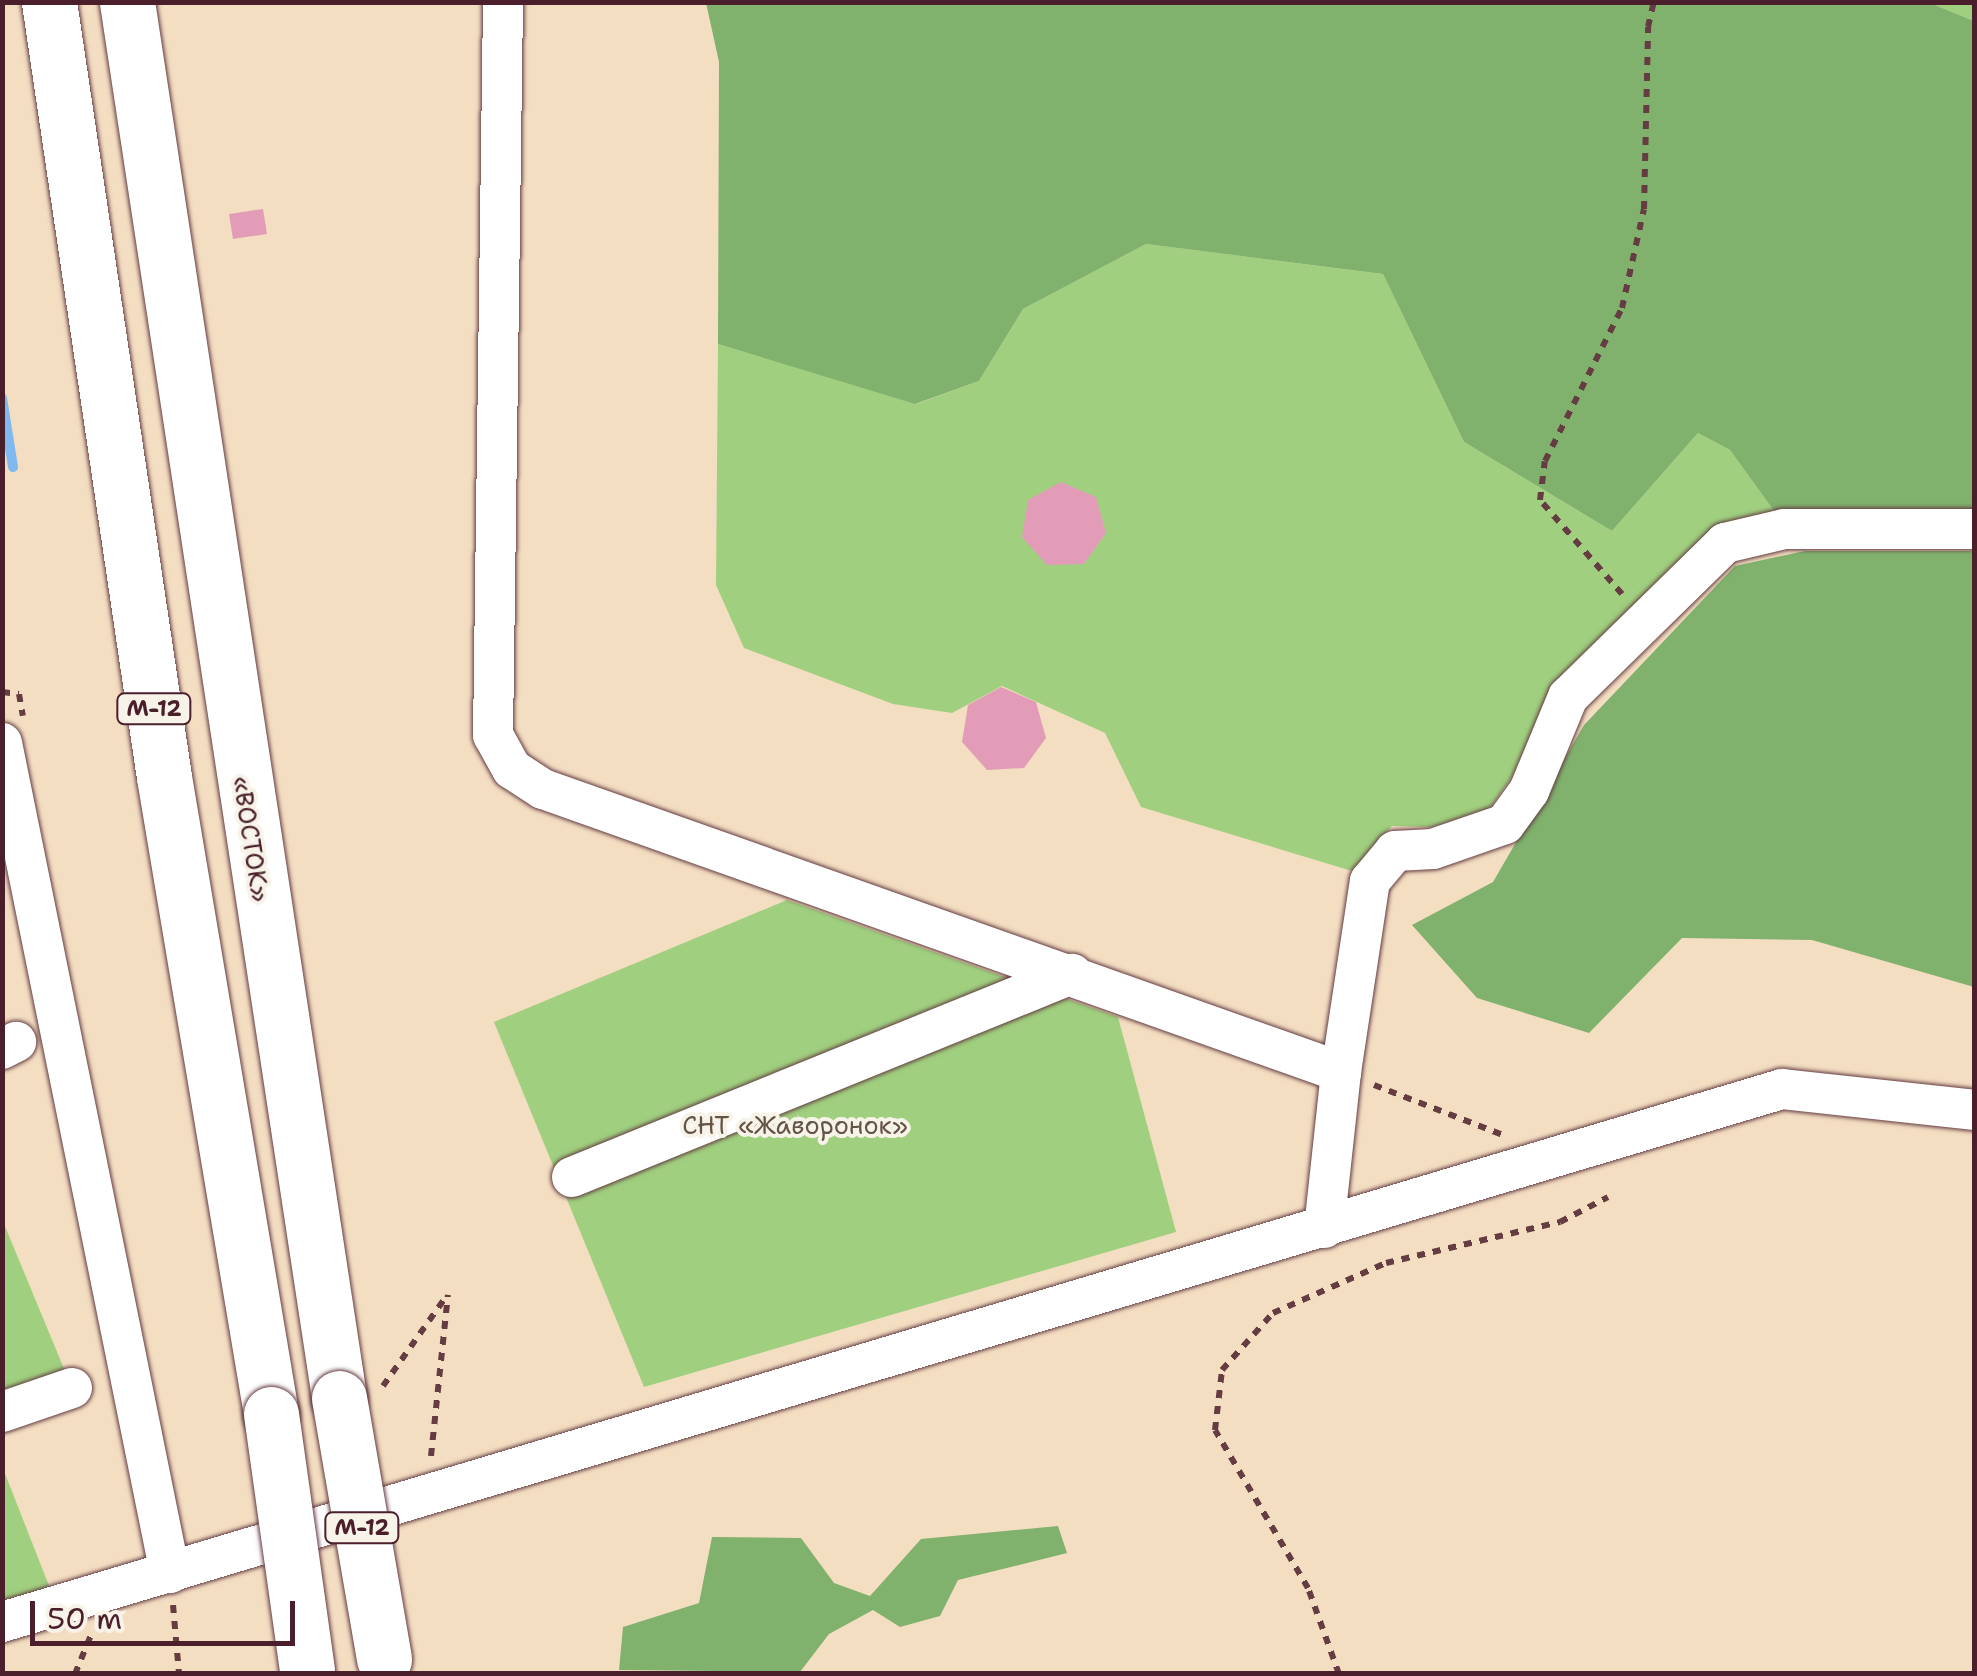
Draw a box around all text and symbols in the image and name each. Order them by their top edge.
road number: М-12 [114,692,194,726]
street label: «ВОСТОК» [226,774,276,904]
park label: СНТ «Жаворонок» [682,1110,908,1140]
road number: М-12 [322,1511,402,1545]
scale bar [35,1581,300,1643]
text: 50 m [47,1598,122,1639]

